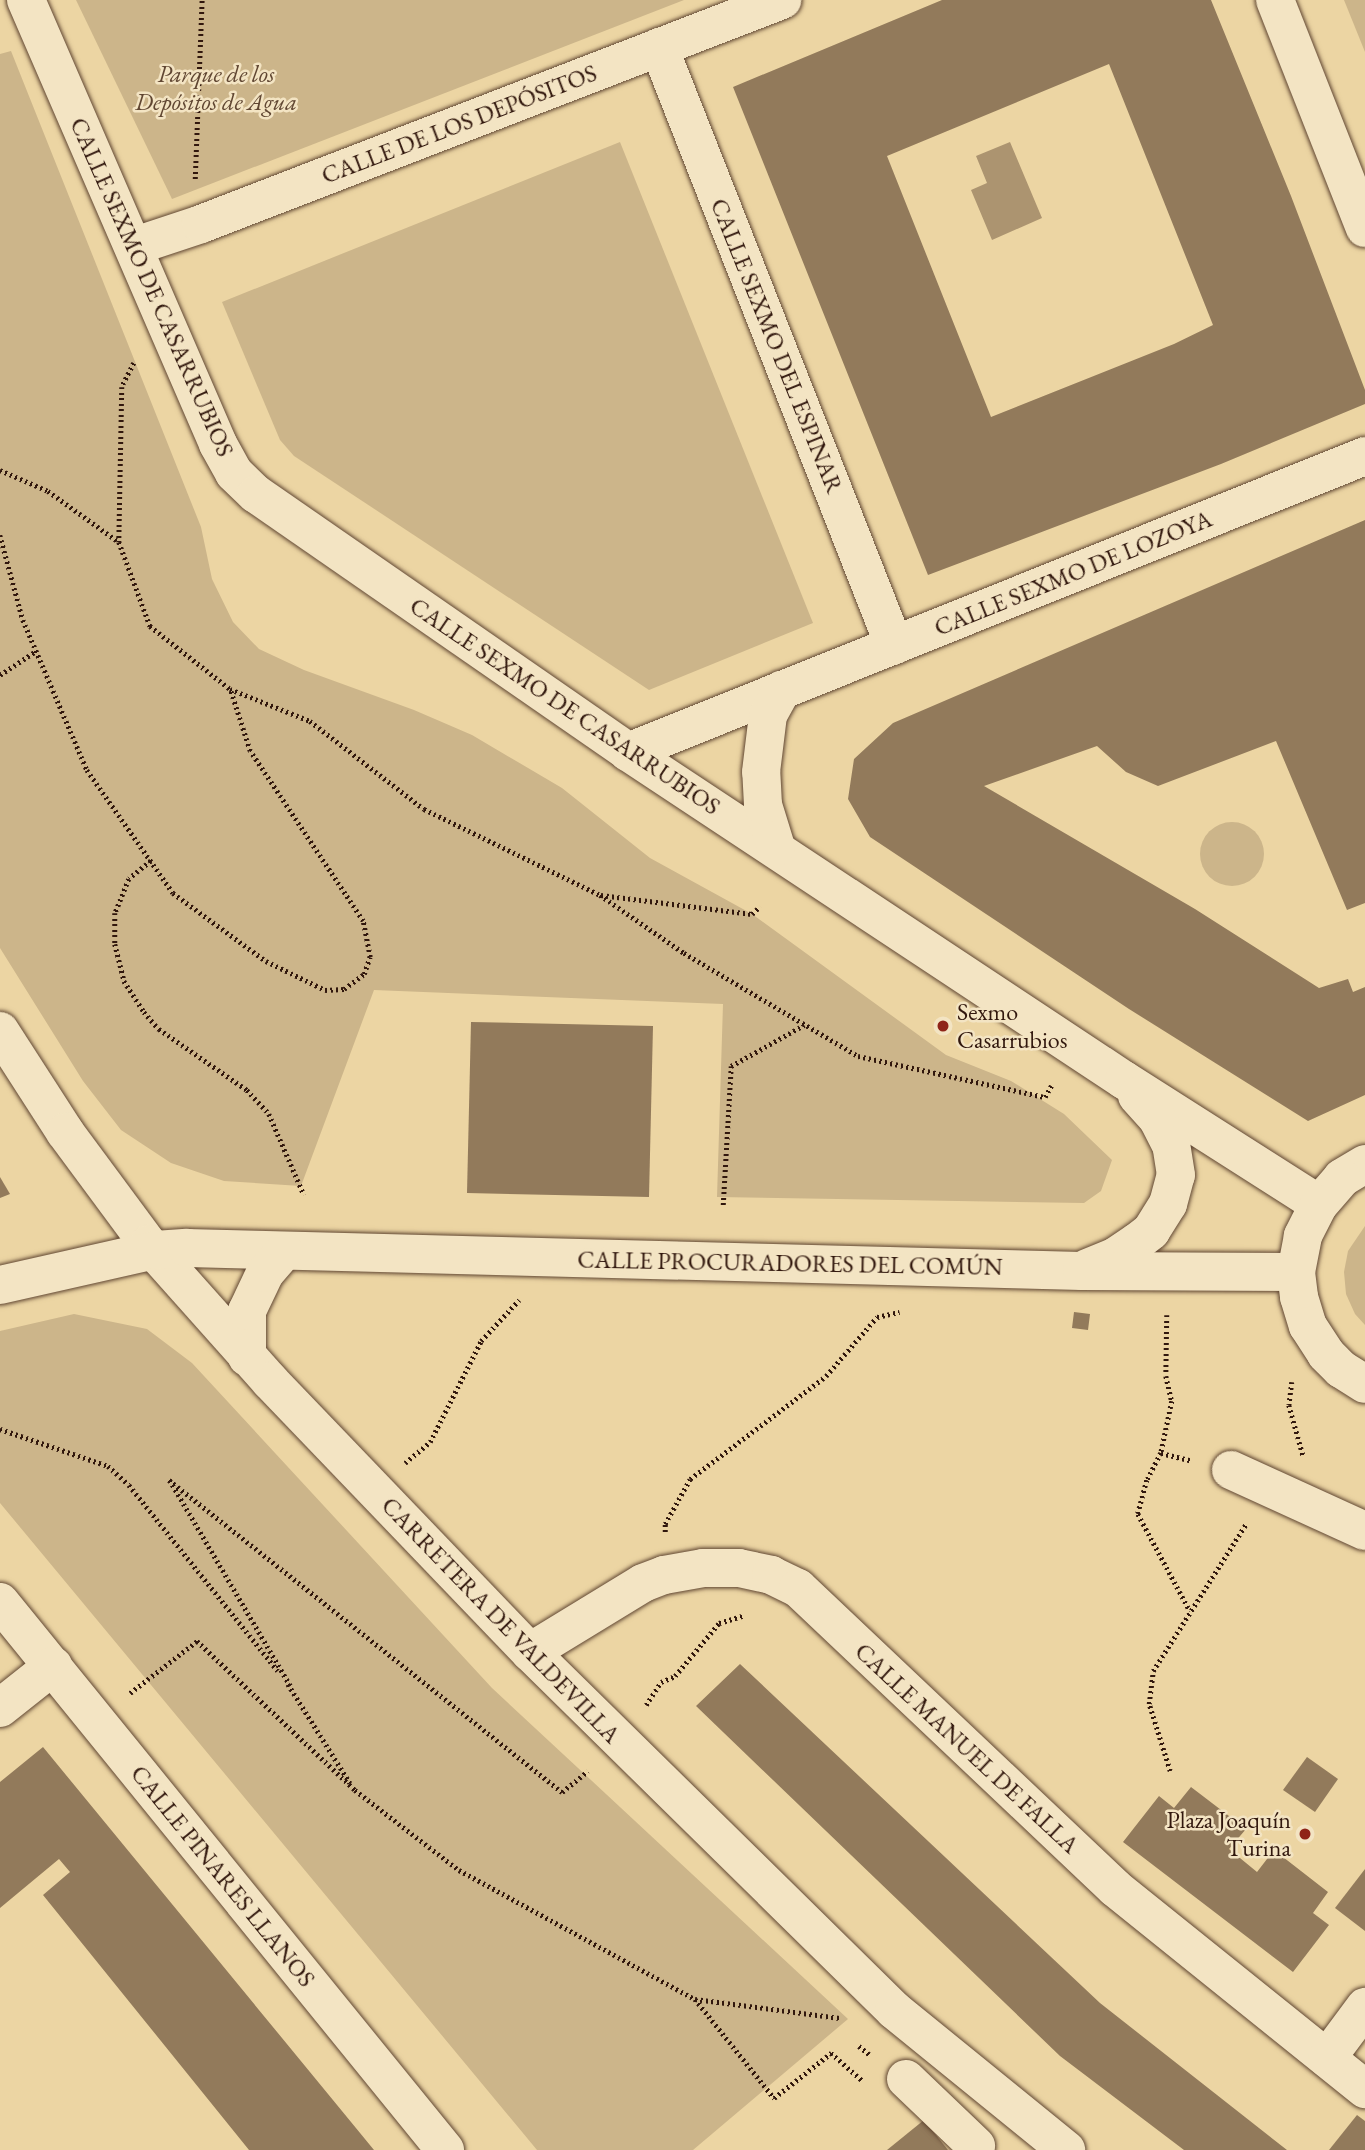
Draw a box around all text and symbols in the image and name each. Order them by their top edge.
street label: CALLE DE LOS DEPÓSITOS [317,58,601,190]
park label: Parque de los Depósitos de Agua [135,60,297,116]
street label: CALLE SEXMO DE CASARRUBIOS [64,113,240,461]
street label: CALLE SEXMO DEL ESPINAR [705,194,849,498]
street label: CALLE SEXMO DE LOZOYA [930,504,1216,642]
street label: CALLE SEXMO DE CASARRUBIOS [404,591,726,821]
place label: Sexmo Casarrubios [957,998,1067,1054]
marker: Sexmo Casarrubios [935,1018,951,1034]
street label: CALLE PROCURADORES DEL COMÚN [577,1245,1003,1281]
street label: CARRETERA DE VALDEVILLA [376,1491,626,1749]
street label: CALLE MANUEL DE FALLA [849,1637,1085,1859]
street label: CALLE PINARES LLANOS [125,1759,321,1993]
place label: Plaza Joaquín Turina [1167,1806,1291,1862]
marker: Plaza Joaquín Turina [1297,1826,1313,1842]

